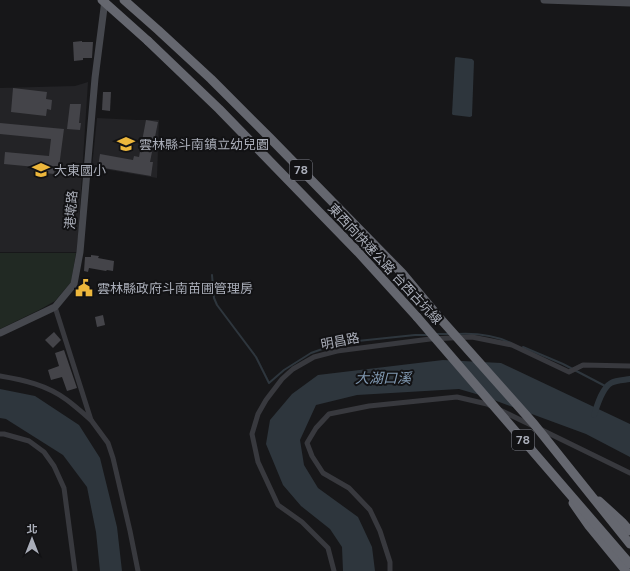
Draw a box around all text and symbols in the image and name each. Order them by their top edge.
school or university icon: 雲林縣斗南鎮立幼兒園 [116,134,136,154]
place label: 雲林縣斗南鎮立幼兒園 [139,136,269,153]
school or university icon: 大東國小 [31,160,51,180]
road number: 78 [290,160,312,180]
place label: 大東國小 [54,162,106,179]
street label: 港墘路 [61,190,81,230]
street label: 東西向快速公路 台西古坑線 [324,200,446,328]
public building icon: 雲林縣政府斗南苗圃管理房 [74,278,94,298]
place label: 雲林縣政府斗南苗圃管理房 [97,280,253,297]
street label: 明昌路 [319,329,361,353]
water label: 大湖口溪 [355,369,413,387]
road number: 78 [512,430,534,450]
north arrow [12,519,52,559]
text: 北 [27,522,38,536]

